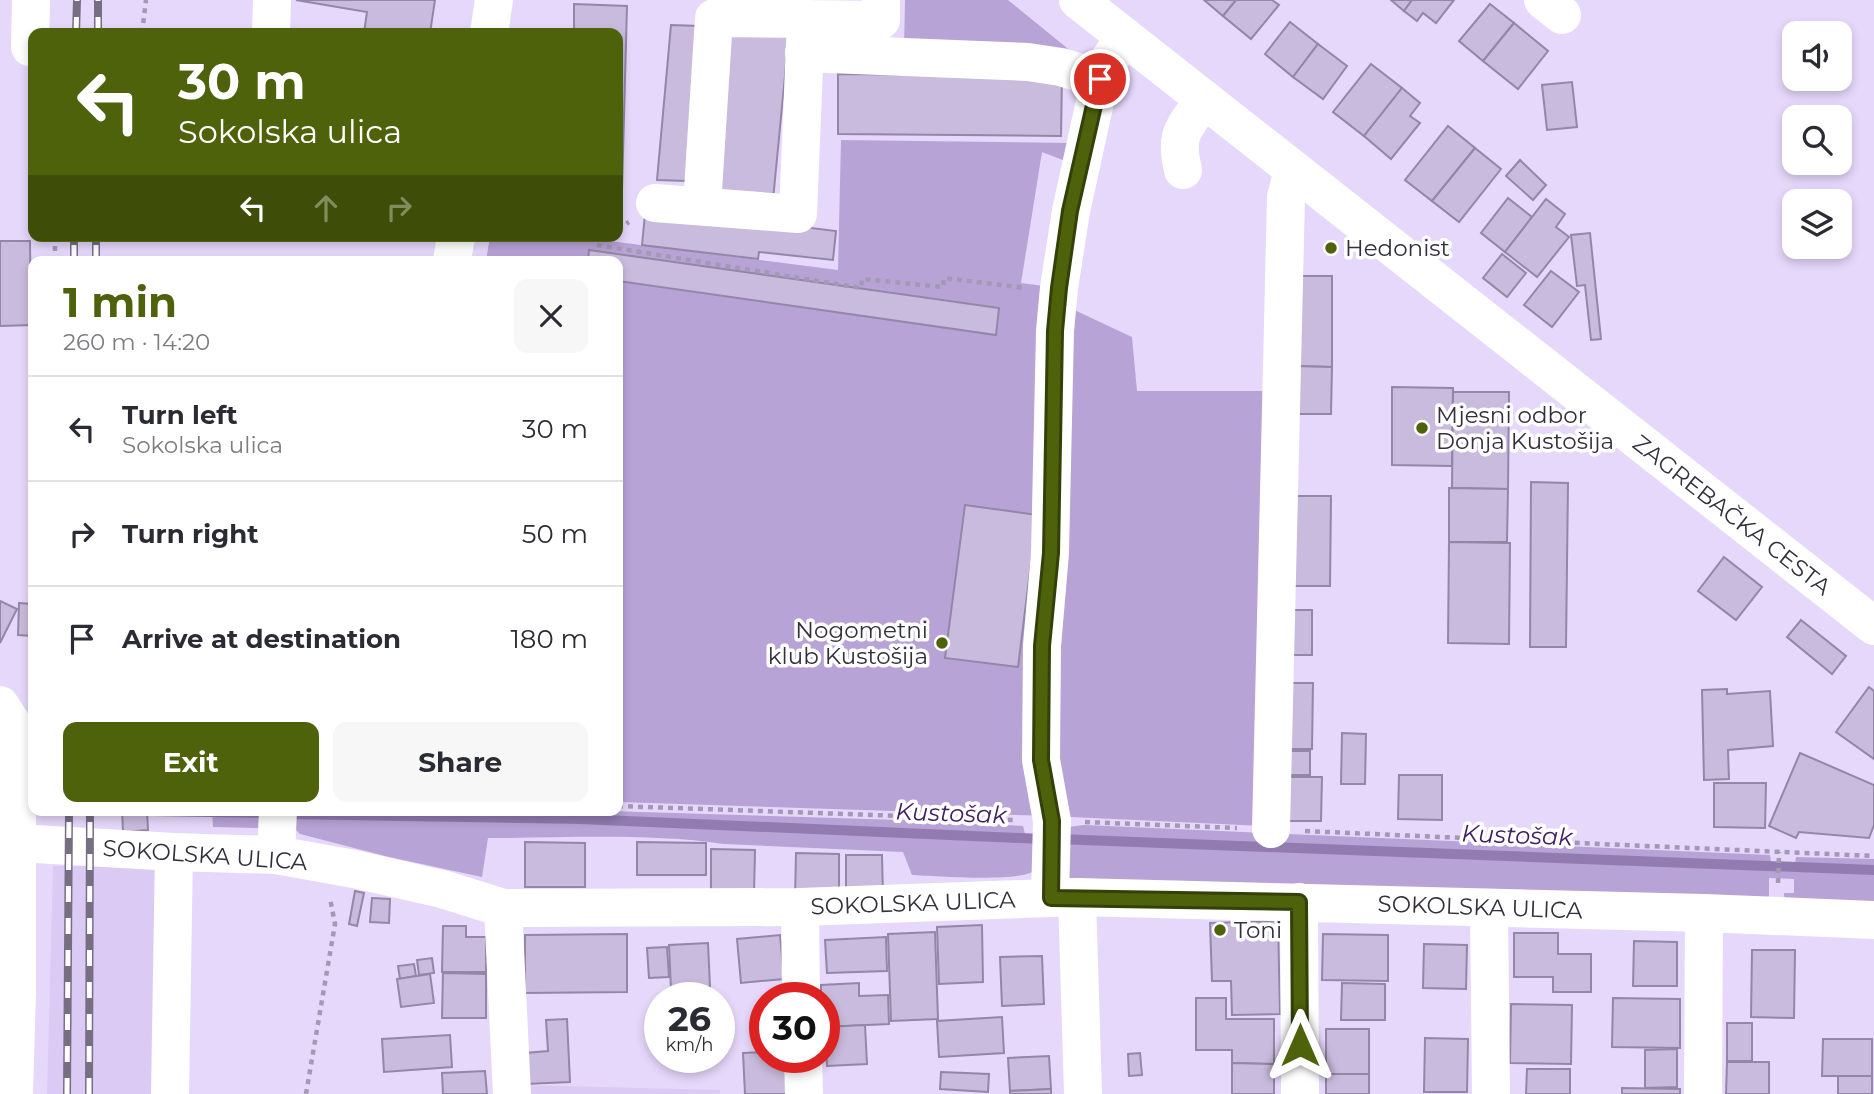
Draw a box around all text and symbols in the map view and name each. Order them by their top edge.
map controls [1782,21,1852,259]
button: sound [1782,21,1852,91]
pin [1070,49,1130,109]
text: 30 m [178,52,306,111]
icon: left [63,56,154,147]
icon: arrive [1081,60,1119,98]
button: search [1782,105,1852,175]
text: Sokolska ulica [178,112,402,151]
icon: left [234,189,272,227]
icon: ahead [307,189,345,227]
icon: right [380,189,418,227]
button: layers [1782,189,1852,259]
place label: Hedonist [1345,234,1450,262]
marker: Hedonist [1323,240,1339,256]
text: 1 min [63,276,177,328]
button: close [514,279,588,353]
text: 260 m · 14:20 [63,328,210,356]
text: Turn left [122,399,238,431]
place label: Mjesni odbor Donja Kustošija [1436,401,1614,455]
icon: left [63,410,101,448]
text: 30 m [522,413,588,445]
marker: Mjesni odbor Donja Kustošija [1414,420,1430,436]
street label: ZAGREBAČKA CESTA [1627,429,1837,601]
text: Sokolska ulica [122,431,283,459]
icon: right [63,515,101,553]
text: Turn right [122,518,258,550]
text: 50 m [522,518,588,550]
place label: Nogometni klub Kustošija [768,616,928,670]
icon: arrive [63,620,101,658]
text: Arrive at destination [122,623,401,655]
text: 180 m [510,623,588,655]
marker: Nogometni klub Kustošija [934,635,950,651]
button: Exit [63,722,319,802]
button: Share [333,722,588,802]
water label: Kustošak [895,797,1009,829]
water label: Kustošak [1461,819,1575,851]
street label: SOKOLSKA ULICA [102,834,309,876]
street label: SOKOLSKA ULICA [810,885,1016,921]
street label: SOKOLSKA ULICA [1377,889,1583,925]
place label: Toni [1234,916,1282,944]
marker: Toni [1212,922,1228,938]
speed limit sign: 30 [749,982,840,1073]
text: 26 [668,997,711,1040]
position arrow [1263,1008,1337,1082]
text: km/h [665,1034,714,1056]

